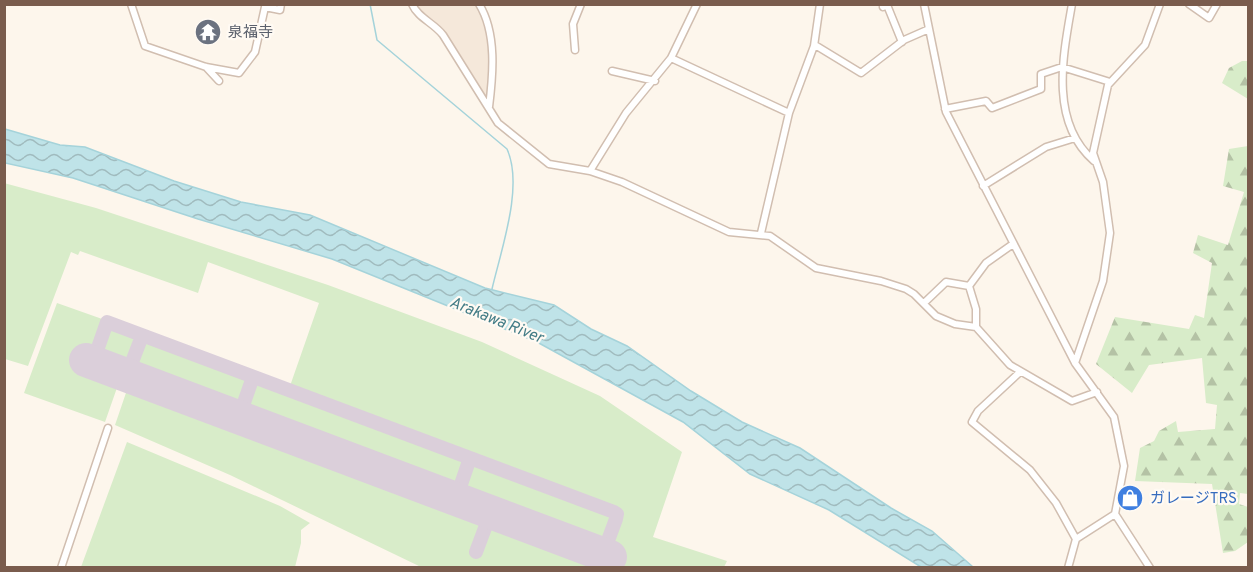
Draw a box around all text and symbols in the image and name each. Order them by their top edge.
temple icon: 泉福寺 [193,17,223,47]
place label: 泉福寺 [228,24,273,43]
water label: Arakawa River [447,293,548,349]
shop icon: ガレージTRS [1115,483,1145,513]
place label: ガレージTRS [1150,490,1237,509]

